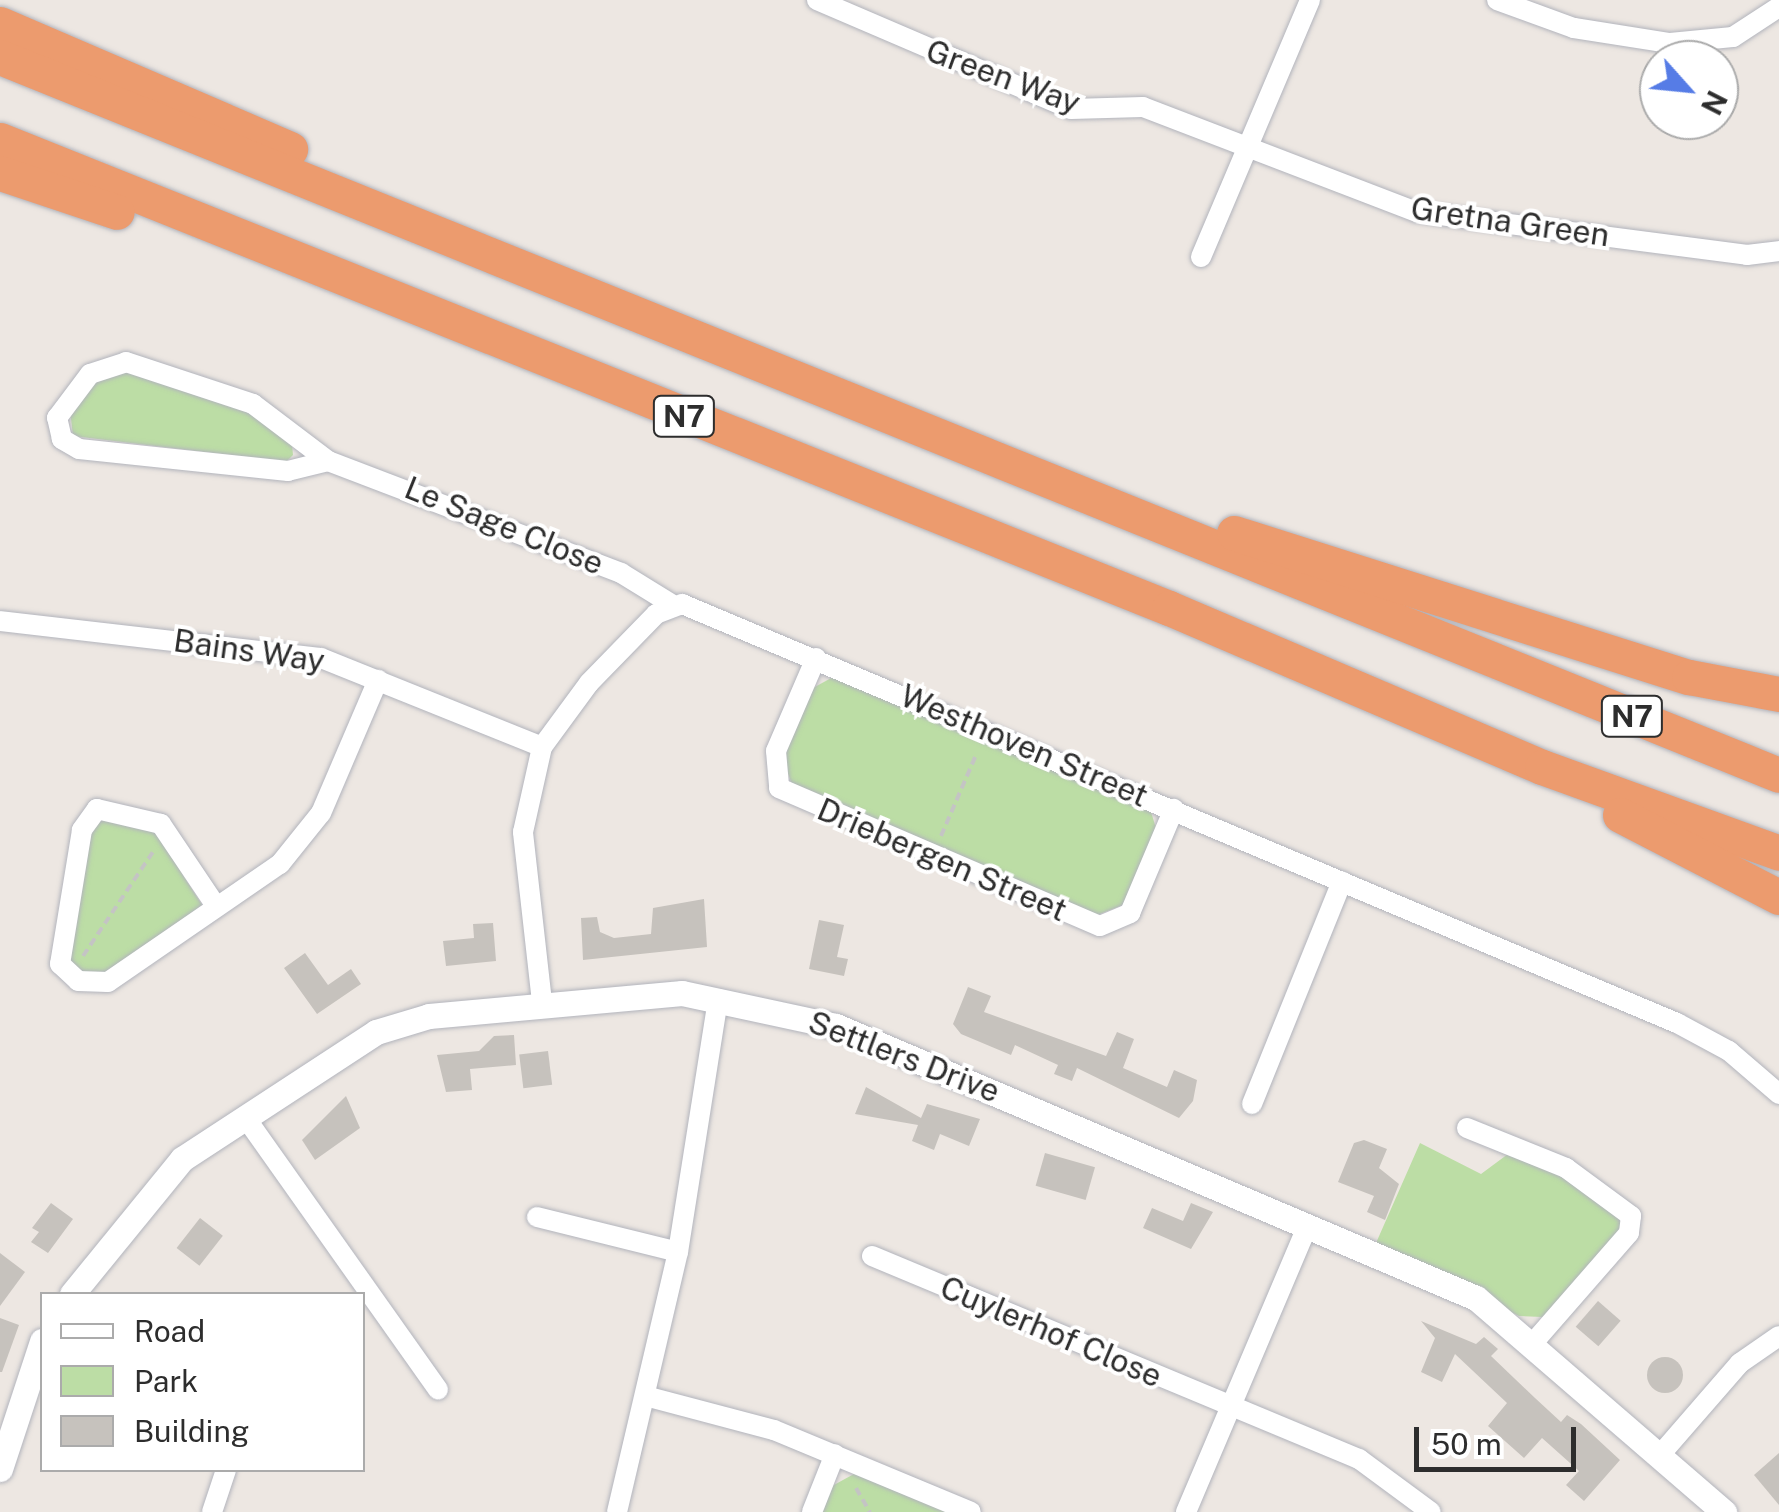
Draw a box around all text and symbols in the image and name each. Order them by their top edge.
street label: Green Way [921,31,1085,123]
north arrow [1639,40,1739,140]
text: N [1695,86,1734,120]
street label: Gretna Green [1408,189,1612,255]
road number: N7 [652,391,716,441]
street label: Le Sage Close [399,469,609,583]
street label: Bains Way [171,621,327,681]
street label: Westhoven Street [894,677,1154,815]
road number: N7 [1600,691,1664,741]
street label: Driebergen Street [812,790,1072,930]
street label: Settlers Drive [803,1003,1005,1111]
street label: Cuylerhof Close [934,1268,1168,1396]
legend [40,1292,365,1472]
text: Road [134,1313,205,1349]
text: Park [134,1363,198,1399]
scale bar [1419,1407,1582,1469]
text: Building [134,1413,249,1449]
text: 50 m [1431,1426,1502,1462]

